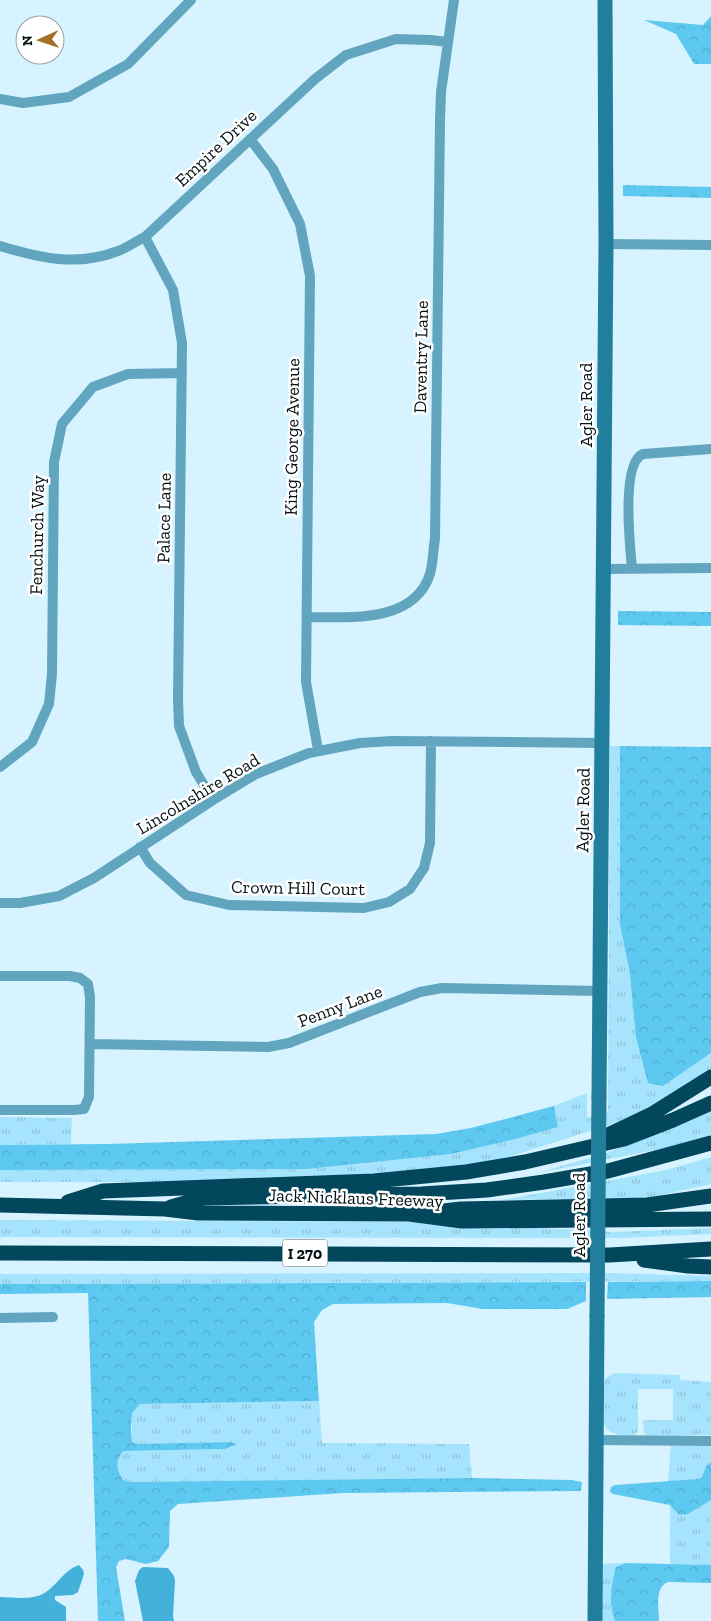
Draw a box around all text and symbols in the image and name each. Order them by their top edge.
north arrow [15,15,65,65]
text: N [19,35,36,46]
street label: Empire Drive [171,105,261,191]
street label: Daventry Lane [409,300,433,414]
street label: King George Avenue [280,358,304,516]
street label: Agler Road [575,363,597,447]
street label: Palace Lane [152,473,176,563]
street label: Fenchurch Way [25,474,49,595]
street label: Lincolnshire Road [132,749,264,839]
street label: Agler Road [571,767,595,852]
street label: Crown Hill Court [231,876,365,900]
street label: Penny Lane [295,980,385,1032]
street label: Agler Road [568,1173,590,1257]
street label: Jack Nicklaus Freeway [268,1184,445,1212]
road number: I 270 [282,1240,328,1266]

